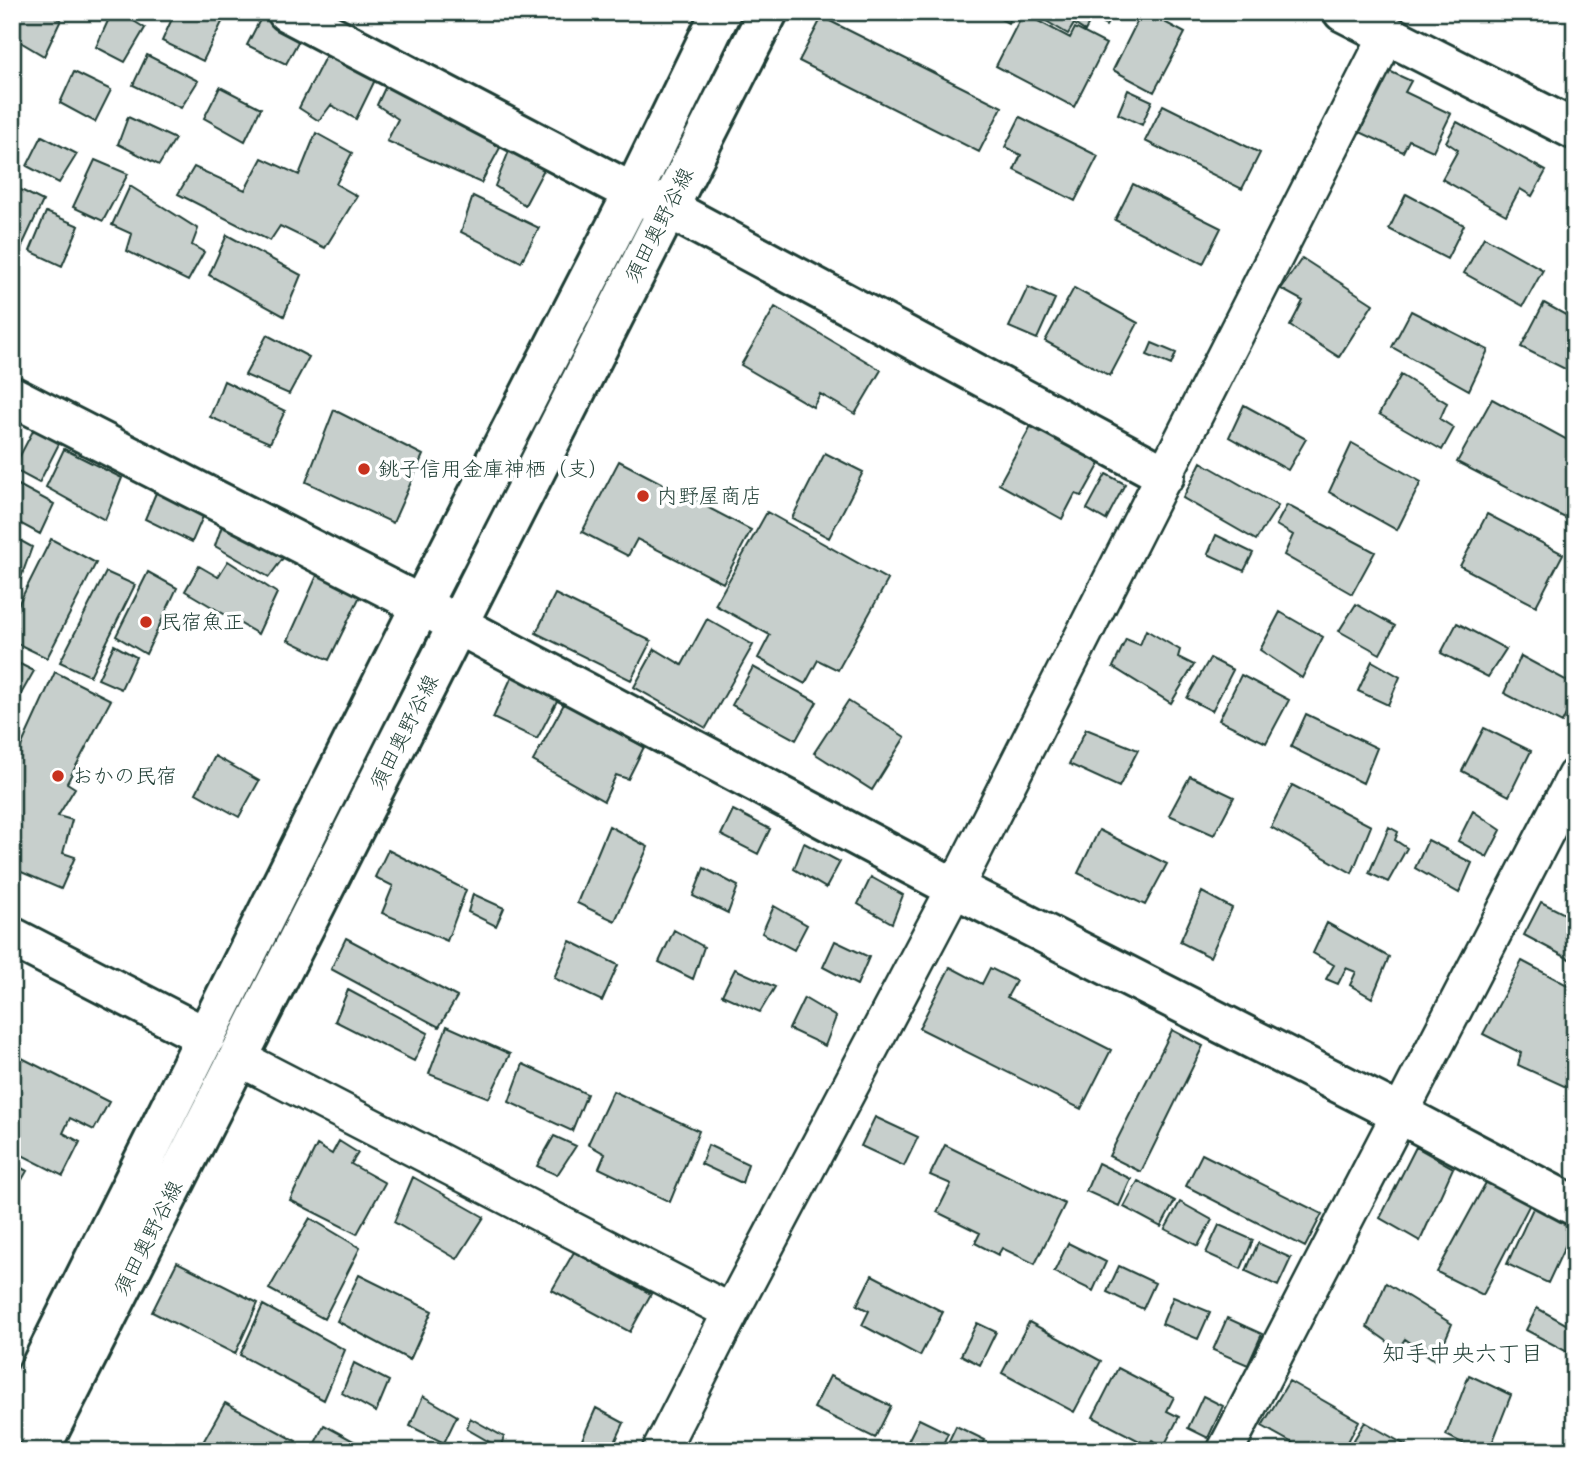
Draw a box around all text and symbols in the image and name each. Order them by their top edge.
street label: 須田奥野谷線 [617,162,700,287]
place label: 銚子信用金庫神栖（支） [378,454,609,483]
marker: 銚子信用金庫神栖（支） [356,461,372,477]
place label: 内野屋商店 [657,481,762,510]
marker: 内野屋商店 [635,488,651,504]
place label: 民宿魚正 [160,607,244,636]
marker: 民宿魚正 [138,614,154,630]
street label: 須田奥野谷線 [362,669,445,794]
place label: おかの民宿 [72,761,177,790]
marker: おかの民宿 [50,768,66,784]
street label: 須田奥野谷線 [106,1175,189,1300]
district label: 知手中央六丁目 [1383,1337,1544,1368]

